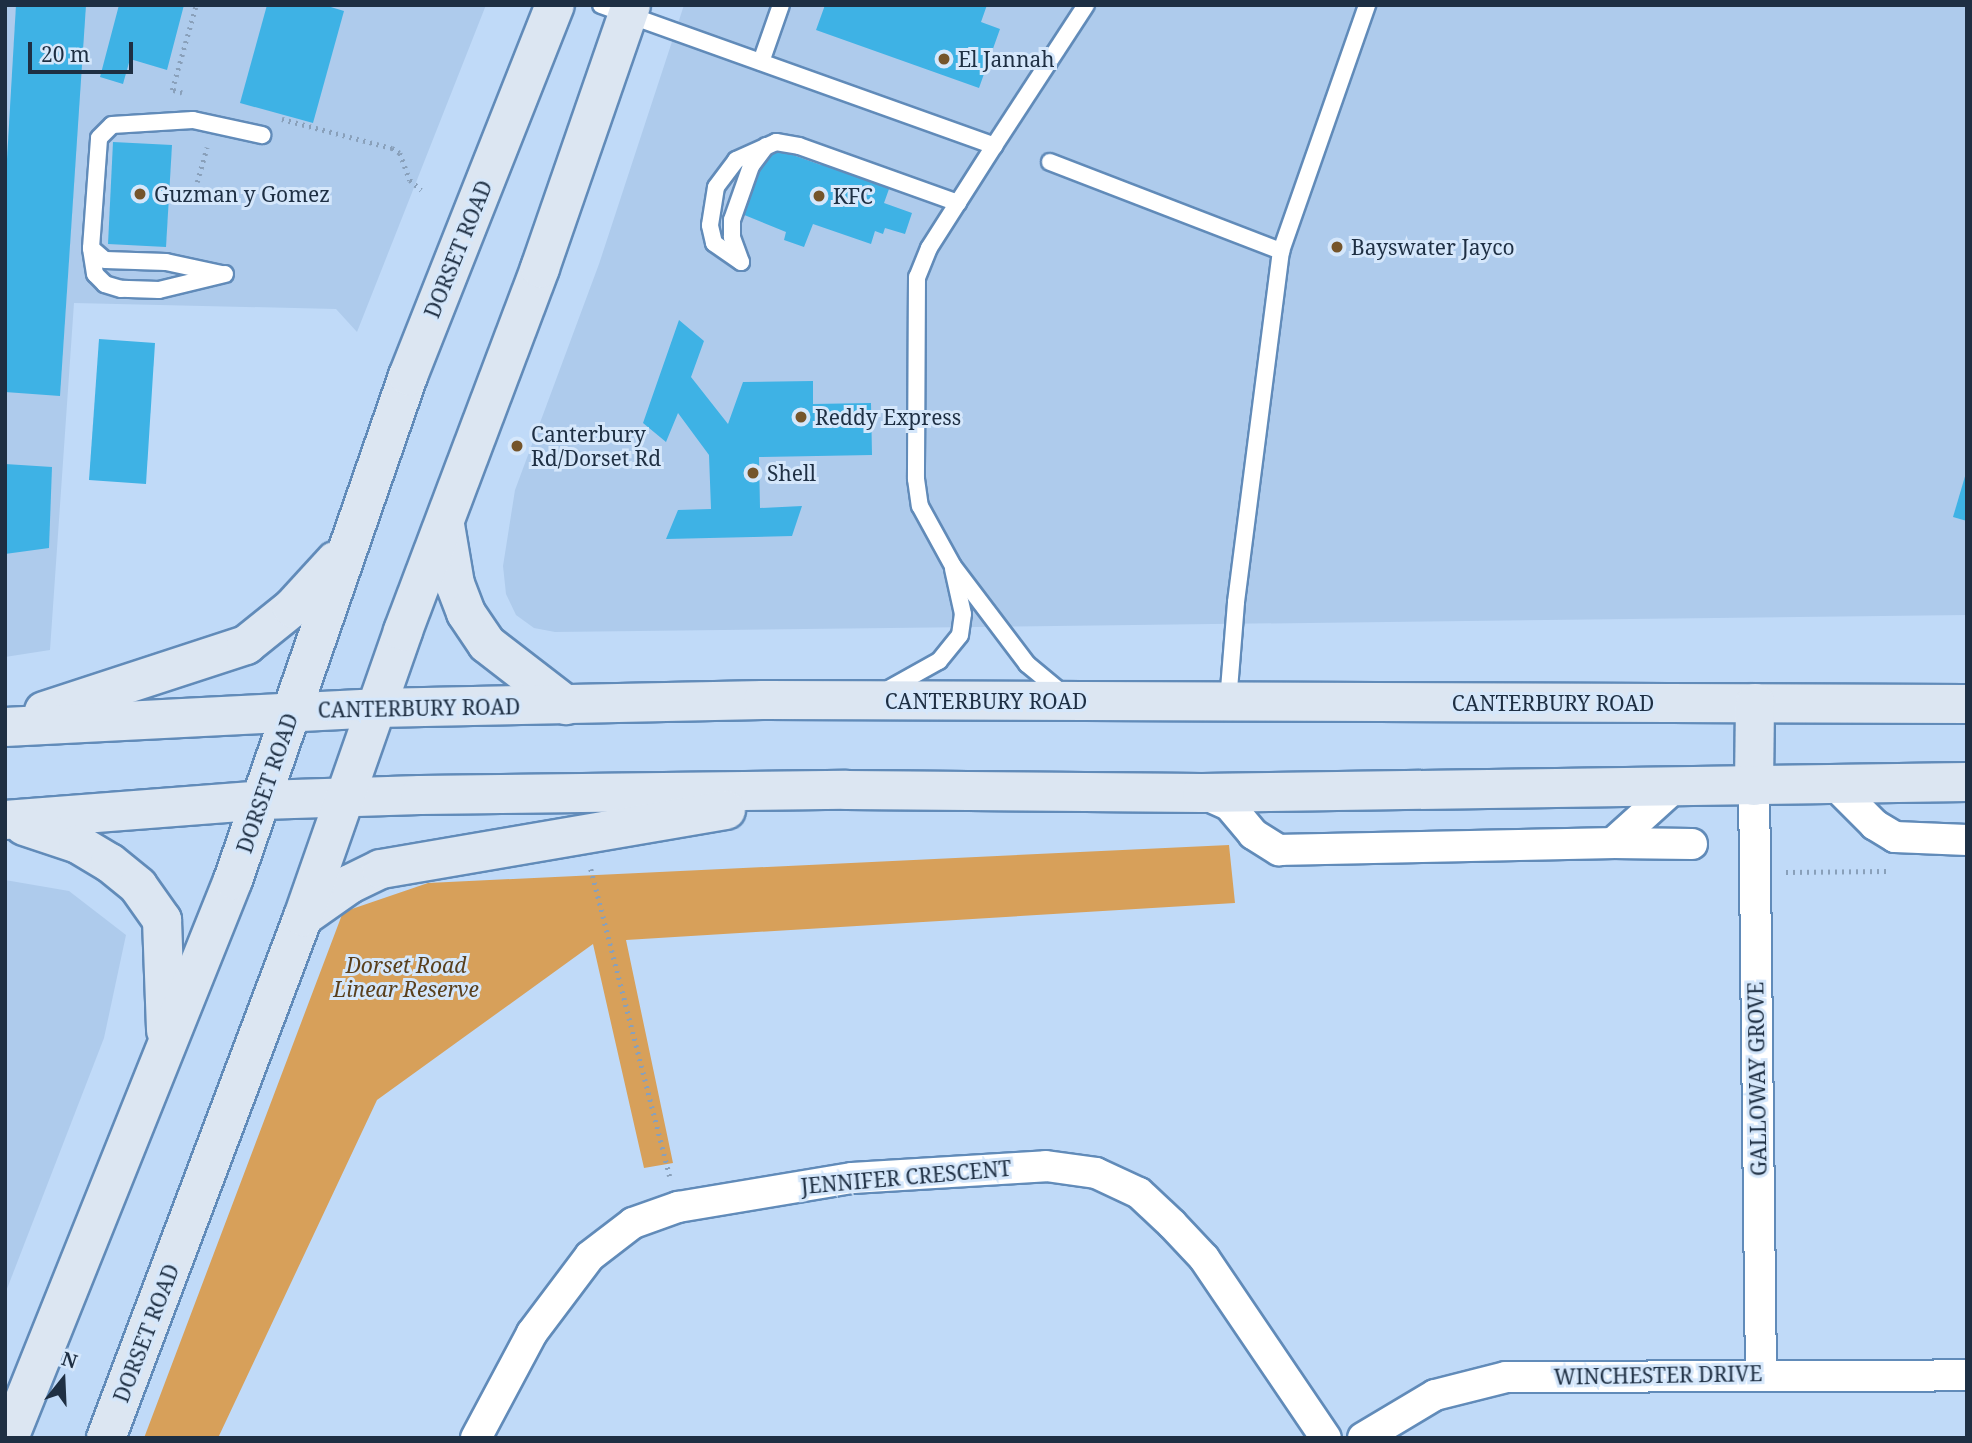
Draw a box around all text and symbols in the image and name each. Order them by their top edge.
scale bar [32,28,136,72]
text: 20 m [41,40,90,68]
place label: El Jannah [958,46,1055,72]
marker: El Jannah [936,51,952,67]
street label: DORSET ROAD [419,177,497,321]
place label: Guzman y Gomez [154,181,330,207]
place label: KFC [833,183,873,209]
marker: Guzman y Gomez [132,186,148,202]
marker: KFC [811,188,827,204]
place label: Bayswater Jayco [1351,234,1515,260]
marker: Bayswater Jayco [1329,239,1345,255]
place label: Reddy Express [815,404,961,430]
marker: Reddy Express [793,409,809,425]
place label: Canterbury Rd/Dorset Rd [531,421,661,471]
marker: Canterbury Rd/Dorset Rd [509,438,525,454]
place label: Shell [767,460,816,486]
marker: Shell [745,465,761,481]
street label: CANTERBURY ROAD [885,688,1087,714]
street label: CANTERBURY ROAD [1452,690,1654,716]
street label: CANTERBURY ROAD [318,694,520,722]
street label: DORSET ROAD [231,710,303,856]
park label: Dorset Road Linear Reserve [333,952,479,1002]
street label: GALLOWAY GROVE [1743,982,1771,1176]
street label: JENNIFER CRESCENT [800,1155,1012,1199]
street label: DORSET ROAD [108,1260,184,1406]
north arrow [28,1345,98,1415]
text: N [58,1345,81,1375]
street label: WINCHESTER DRIVE [1554,1361,1762,1389]

